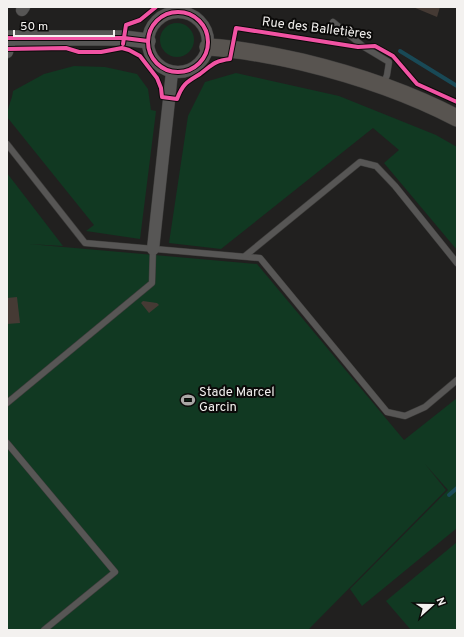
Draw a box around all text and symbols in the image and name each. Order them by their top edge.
scale bar [14,12,114,38]
street label: Rue des Balletières [261,14,373,44]
text: 50 m [20,19,48,35]
place label: Stade Marcel Garcin [199,385,275,416]
sports icon: Stade Marcel Garcin [180,392,196,408]
north arrow [412,585,452,625]
text: N [432,596,448,608]

